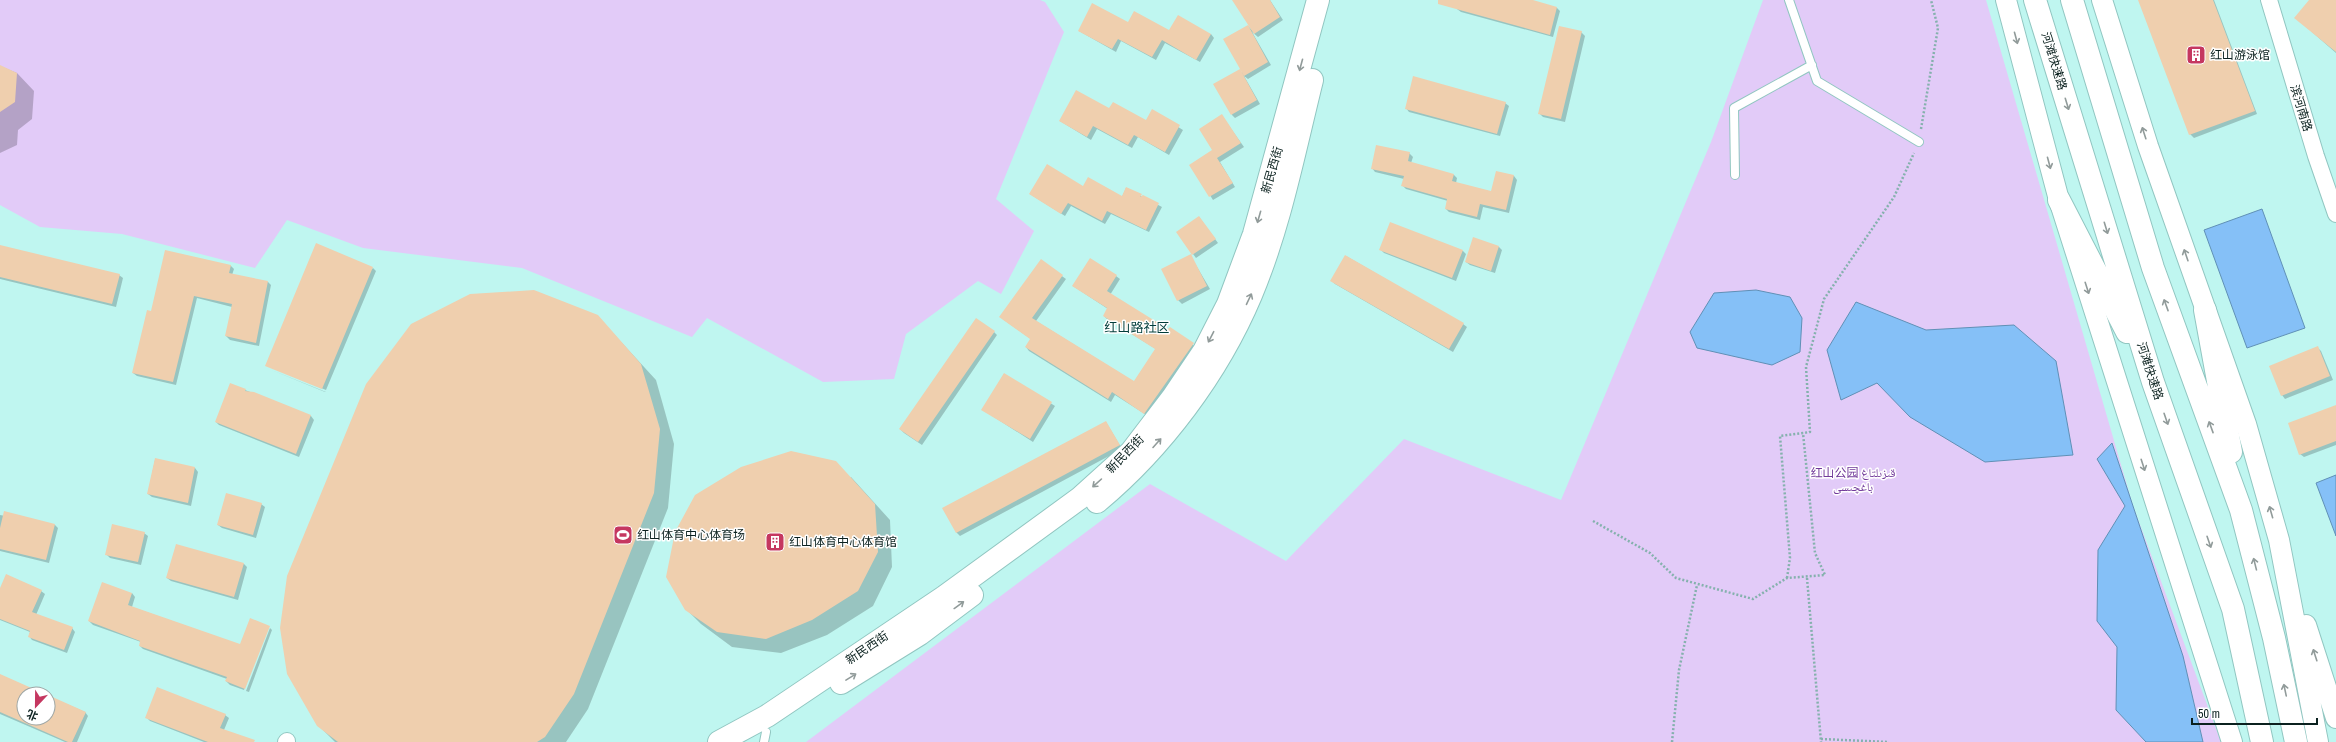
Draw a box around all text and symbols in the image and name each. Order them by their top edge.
street label: 河滩快速路 [2038,30,2070,92]
one-way arrow [2013,31,2020,44]
building icon: 红山游泳馆 [2185,44,2207,66]
place label: 红山游泳馆 [2210,47,2270,63]
one-way arrow [1297,58,1304,71]
street label: 滨河南路 [2286,83,2316,133]
one-way arrow [2064,98,2072,110]
one-way arrow [2140,126,2147,139]
street label: 新民西街 [1258,145,1286,195]
one-way arrow [2046,157,2053,170]
one-way arrow [1255,210,1262,223]
one-way arrow [2103,222,2110,235]
one-way arrow [2182,250,2190,262]
one-way arrow [2084,281,2091,294]
one-way arrow [1246,293,1253,305]
one-way arrow [2162,299,2170,311]
district label: 红山路社区 [1104,319,1170,336]
one-way arrow [1206,331,1214,343]
street label: 河滩快速路 [2133,340,2167,402]
one-way arrow [2163,413,2171,425]
one-way arrow [2206,421,2214,433]
street label: 新民西街 [1103,431,1147,477]
one-way arrow [1152,439,1161,449]
one-way arrow [2140,459,2148,471]
park label: 红山公园 قىزىلتاغ باغچىسى [1811,465,1896,495]
one-way arrow [1092,478,1102,487]
one-way arrow [2267,506,2274,519]
sports icon: 红山体育中心体育场 [612,524,634,546]
place label: 红山体育中心体育场 [637,527,745,543]
building icon: 红山体育中心体育馆 [764,531,786,553]
place label: 红山体育中心体育馆 [789,534,897,550]
one-way arrow [2206,535,2214,547]
one-way arrow [2250,557,2258,570]
one-way arrow [953,601,964,609]
street label: 新民西街 [843,628,891,668]
one-way arrow [2311,649,2319,661]
one-way arrow [845,673,856,681]
one-way arrow [2280,684,2288,697]
north arrow [16,686,56,726]
scale bar [2192,700,2317,726]
text: 50 m [2198,706,2220,722]
text: 北 [25,707,40,724]

